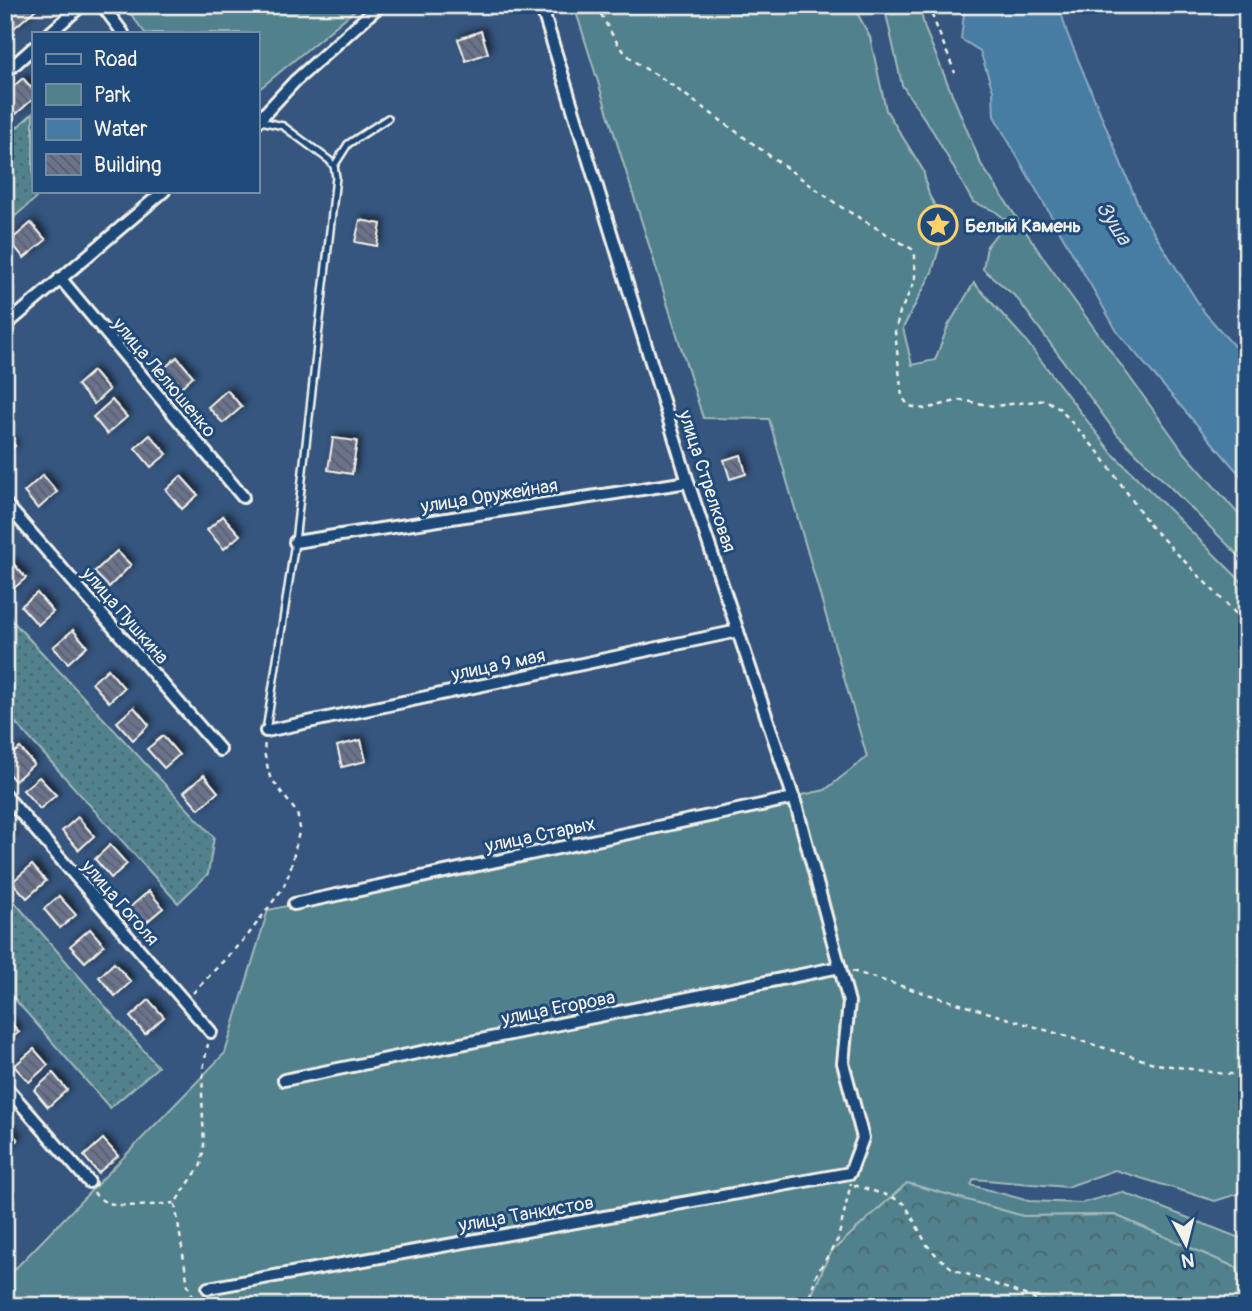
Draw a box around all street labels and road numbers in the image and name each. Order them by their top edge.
street label: улица Лелюшенко [106,312,221,443]
street label: улица Стрелковая [672,406,741,556]
street label: улица Оружейная [418,473,559,519]
street label: улица Пушкина [76,561,174,669]
street label: улица 9 мая [448,643,548,687]
street label: улица Старых [482,812,598,859]
street label: улица Гоголя [76,854,164,951]
street label: улица Егорова [498,985,617,1031]
street label: улица Танкистов [456,1190,596,1238]

